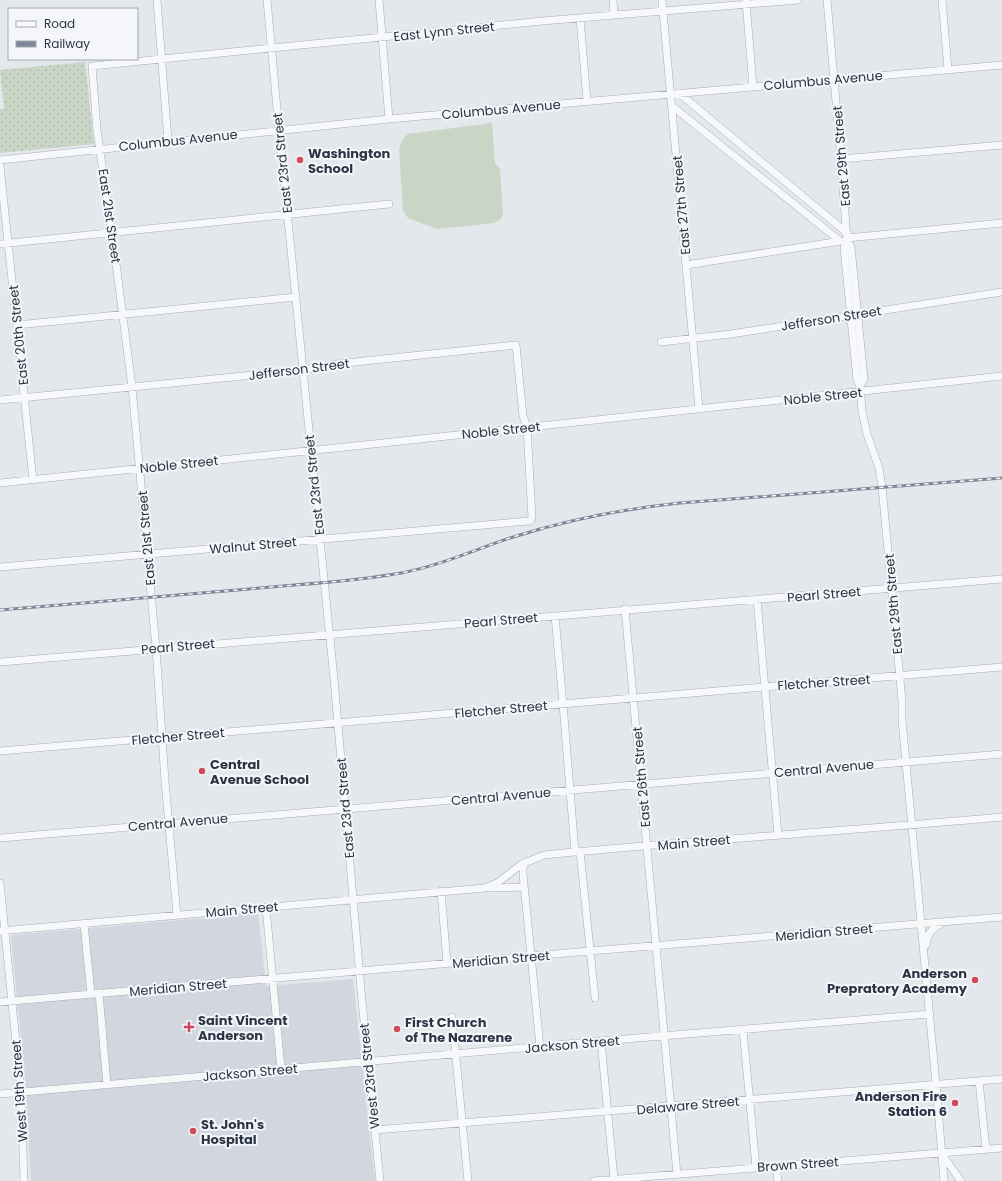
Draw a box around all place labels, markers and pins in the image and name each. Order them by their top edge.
place label: Washington School [308,144,391,178]
marker: Washington School [295,155,305,165]
place label: Central Avenue School [210,755,309,789]
marker: Central Avenue School [197,766,207,776]
place label: Anderson Prepratory Academy [827,964,968,998]
marker: Anderson Prepratory Academy [970,975,980,985]
place label: Saint Vincent Anderson [198,1011,287,1045]
place label: First Church of The Nazarene [405,1013,512,1047]
marker: Saint Vincent Anderson [183,1021,195,1033]
marker: First Church of The Nazarene [392,1024,402,1034]
place label: Anderson Fire Station 6 [855,1087,947,1121]
marker: Anderson Fire Station 6 [950,1098,960,1108]
place label: St. John's Hospital [201,1115,264,1149]
marker: St. John's Hospital [188,1126,198,1136]

